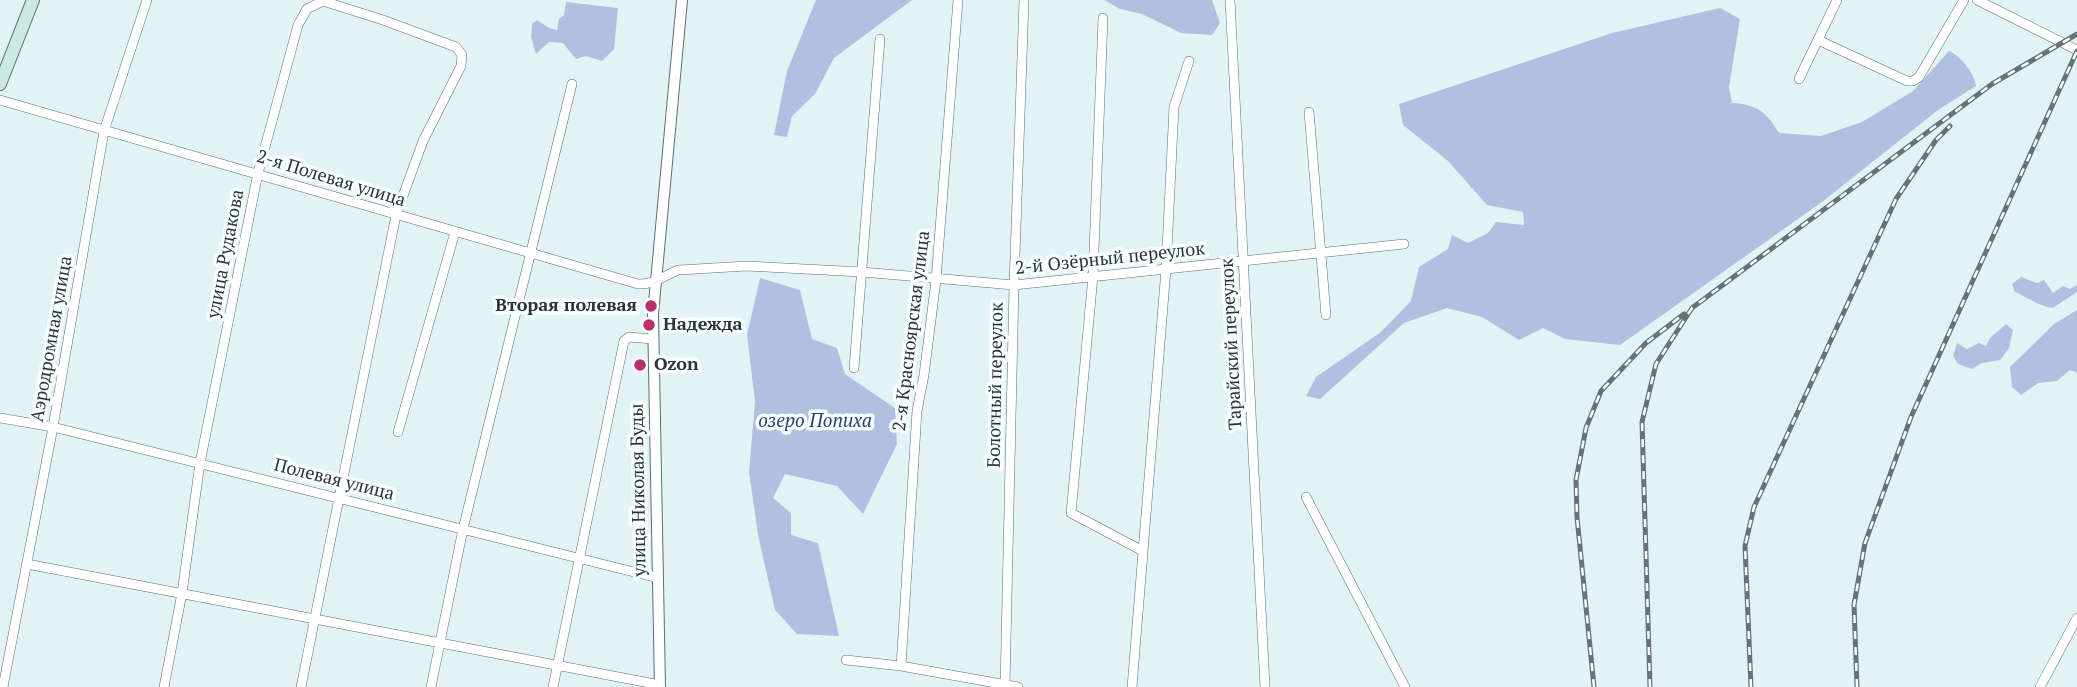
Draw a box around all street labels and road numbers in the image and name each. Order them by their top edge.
street label: 2-я Полевая улица [254,146,408,212]
street label: улица Рудакова [203,188,249,320]
street label: 2-я Красноярская улица [889,230,935,432]
street label: 2-й Озёрный переулок [1014,238,1206,280]
street label: Аэродромная улица [27,254,77,424]
street label: Тарайский переулок [1217,258,1247,430]
street label: Болотный переулок [984,302,1008,468]
street label: улица Николая Буды [627,403,651,577]
street label: Полевая улица [272,455,396,505]

